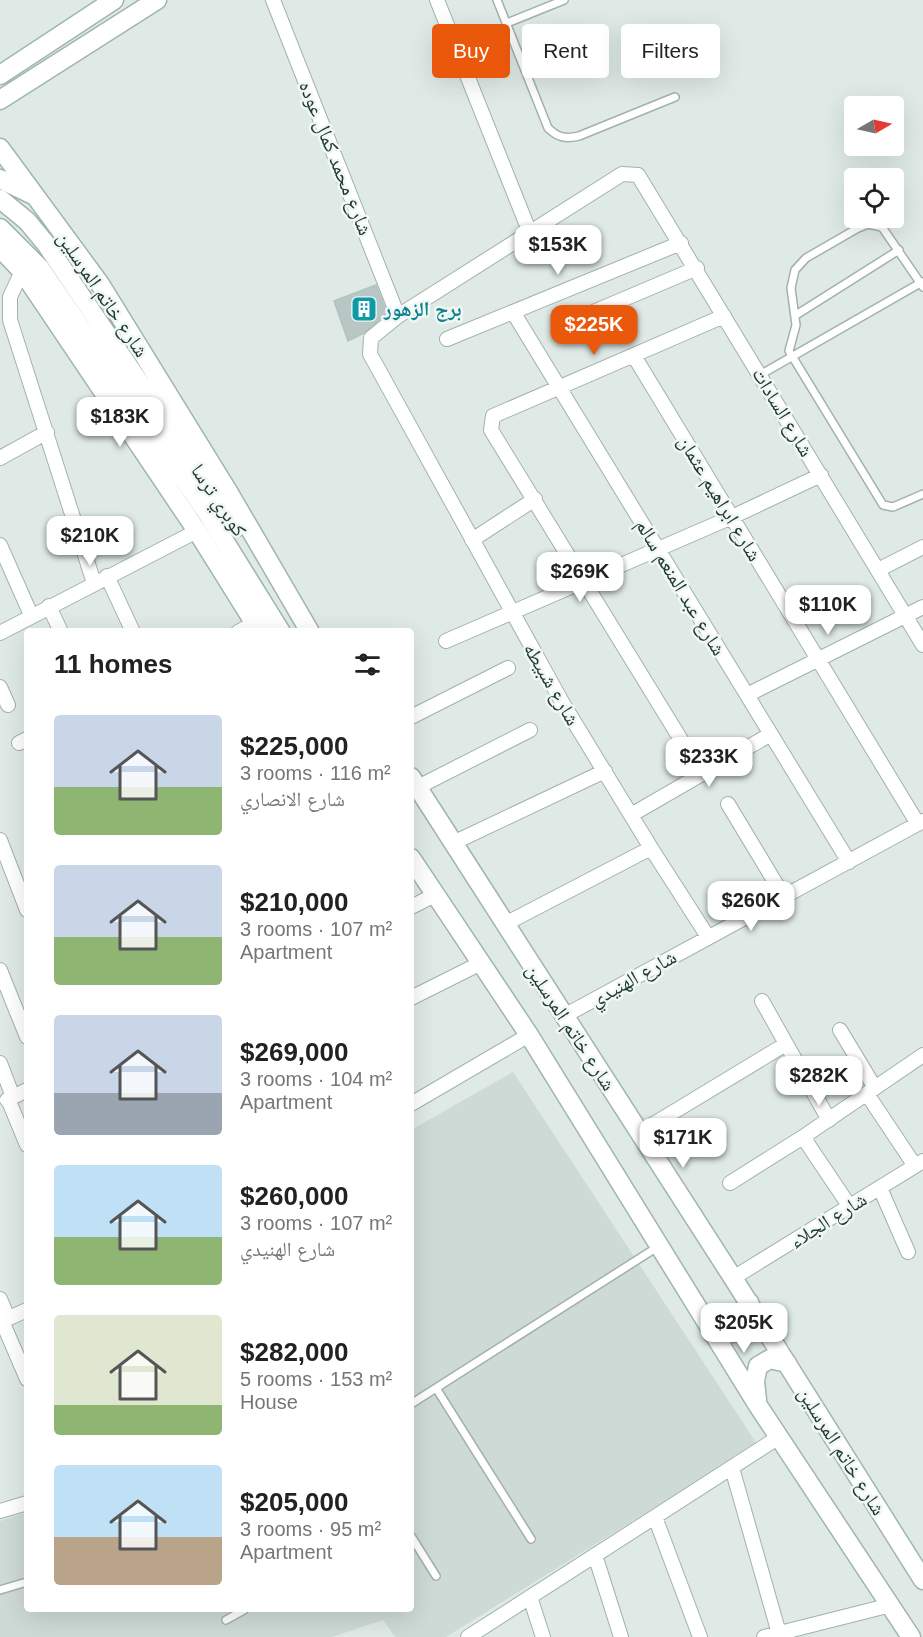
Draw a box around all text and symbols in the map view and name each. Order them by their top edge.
chip: Buy [432,24,510,78]
chip: Rent [522,24,609,78]
chip: Filters [621,24,720,78]
street label: شارع محمد كمال عوده [293,78,377,239]
north arrow [844,96,904,156]
map controls [844,96,904,228]
button: locate [844,168,904,228]
pin: $153K [516,225,600,276]
street label: شارع خاتم المرسلين [50,227,153,363]
text: $153K [529,233,587,255]
building icon: برج الزهور [349,294,379,324]
place label: برج الزهور [383,298,462,322]
pin: $225K [552,305,636,356]
text: $225K [565,313,623,335]
street label: شارع السادات [746,364,818,461]
pin: $183K [78,397,162,448]
text: $183K [91,405,149,427]
street label: شارع ابراهيم عثمان [671,431,766,566]
street label: كوبري ترسا [183,460,251,543]
street label: شارع عبد المنعم سالم [629,515,730,661]
pin: $210K [48,516,132,567]
text: $210K [61,524,119,546]
pin: $269K [538,552,622,603]
text: $269K [551,560,609,582]
pin: $110K [786,585,870,636]
text: $110K [799,593,857,615]
street label: شارع شبيطه [518,639,584,730]
icon: filters [351,648,384,681]
text: 11 homes [54,649,173,679]
text: $225,000 [240,731,348,761]
pin: $233K [667,737,751,788]
icon: home [102,739,174,811]
text: $233K [680,745,738,767]
text: 3 rooms · 116 m² [240,762,391,784]
text: شارع الانصاري [240,788,345,810]
pin: $260K [709,881,793,932]
text: $210,000 [240,887,348,917]
icon: home [102,889,174,961]
text: $260K [722,889,780,911]
text: 3 rooms · 107 m² [240,918,392,940]
text: Apartment [240,941,332,963]
street label: شارع الهنيدي [586,945,682,1015]
street label: شارع خاتم المرسلين [519,960,620,1096]
text: $269,000 [240,1037,348,1067]
icon: home [102,1039,174,1111]
pin: $282K [777,1056,861,1107]
text: $282K [790,1064,848,1086]
text: 3 rooms · 104 m² [240,1068,392,1090]
text: Apartment [240,1091,332,1113]
pin: $171K [641,1118,725,1169]
text: $171K [654,1126,712,1148]
text: $260,000 [240,1181,348,1211]
street label: شارع الجلاء [785,1188,872,1254]
icon: home [102,1189,174,1261]
text: 3 rooms · 107 m² [240,1212,392,1234]
text: شارع الهنيدي [240,1238,335,1260]
pin: $205K [702,1303,786,1354]
text: $205K [715,1311,773,1333]
text: $282,000 [240,1337,348,1367]
icon: home [102,1339,174,1411]
text: 5 rooms · 153 m² [240,1368,392,1390]
street label: شارع خاتم المرسلين [791,1383,890,1521]
text: House [240,1391,298,1413]
text: $205,000 [240,1487,348,1517]
icon: home [102,1489,174,1561]
text: 3 rooms · 95 m² [240,1518,381,1540]
text: Apartment [240,1541,332,1563]

